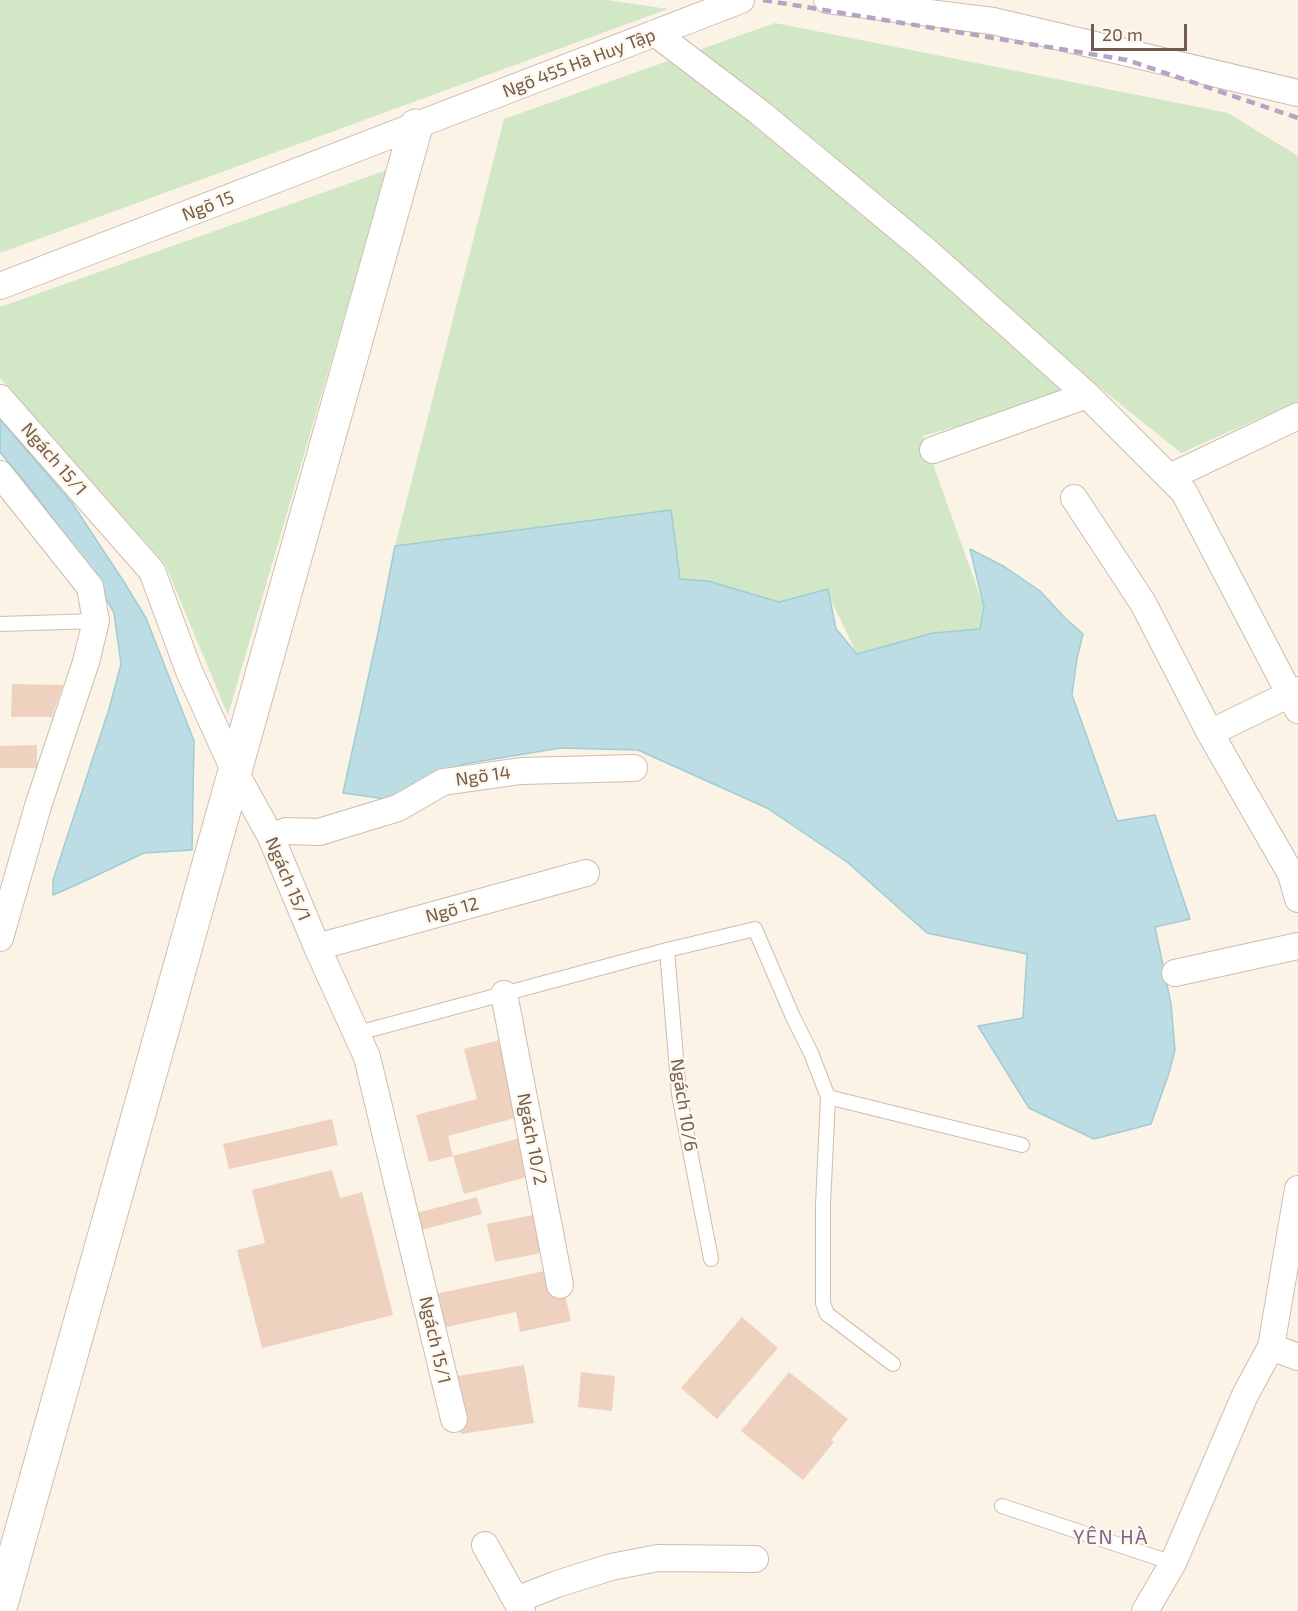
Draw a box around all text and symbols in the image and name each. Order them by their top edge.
scale bar [1094,12,1190,50]
text: 20 m [1102,23,1143,45]
street label: Ngõ 455 Hà Huy Tập [499,24,659,102]
street label: Ngõ 15 [179,186,237,226]
street label: Ngách 15/1 [17,418,91,500]
street label: Ngõ 14 [454,761,512,791]
street label: Ngách 15/1 [261,834,315,924]
street label: Ngõ 12 [423,893,481,927]
street label: Ngách 10/6 [666,1057,702,1153]
street label: Ngách 10/2 [513,1091,551,1187]
street label: Ngách 15/1 [414,1294,456,1386]
district label: YÊN HÀ [1073,1525,1149,1549]

